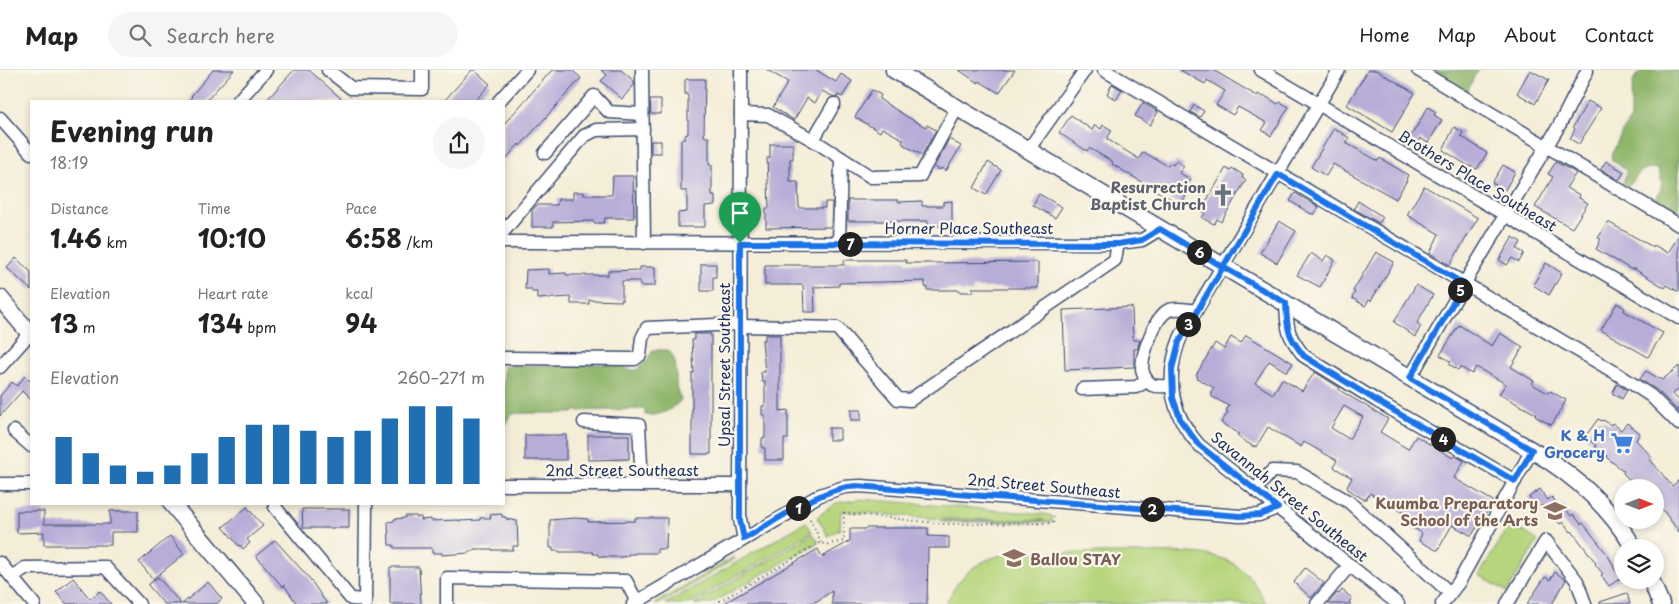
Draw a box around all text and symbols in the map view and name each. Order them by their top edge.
search box [108,12,458,57]
text: Map [25,17,78,53]
icon: search [126,21,154,49]
text: Search here [166,21,275,49]
text: Home [1359,21,1409,48]
text: Map [1437,21,1476,48]
text: About [1504,21,1556,48]
text: Contact [1584,21,1654,48]
text: Evening run [50,109,214,152]
button: share [433,117,485,169]
street label: Brothers Place Southeast [1394,123,1562,237]
text: 18:19 [50,150,88,174]
place label: Resurrection Baptist Church [1090,175,1206,215]
church icon: Resurrection Baptist Church [1210,182,1236,208]
pin [719,192,761,243]
text: Distance [50,198,109,219]
text: Time [198,198,231,219]
text: Pace [345,198,377,219]
icon: arrive [726,199,754,227]
street label: Horner Place Southeast [885,216,1053,239]
text: 1.46 [50,219,102,257]
text: 10:10 [198,219,266,257]
text: 6:58 [345,219,402,257]
text: km [102,232,128,253]
text: /km [402,232,433,253]
pin: 7 [838,232,862,256]
text: 7 [846,234,855,255]
pin: 6 [1186,240,1212,264]
text: 6 [1195,242,1204,263]
pin: 5 [1448,278,1472,302]
text: 5 [1456,280,1465,301]
text: Elevation [50,283,110,304]
text: Heart rate [198,283,268,304]
text: kcal [345,283,373,304]
street label: Upsal Street Southeast [712,283,735,447]
text: 13 [50,304,78,342]
text: 134 [198,304,243,342]
text: 94 [345,304,377,342]
pin: 3 [1176,312,1200,336]
text: 3 [1184,314,1193,335]
text: m [78,317,96,338]
text: bpm [243,317,277,338]
text: Elevation [50,365,119,389]
text: 260–271 m [397,365,485,389]
place label: K & H Grocery [1544,423,1605,463]
street label: Savannah Street Southeast [1207,425,1373,567]
pin: 4 [1430,426,1456,452]
text: 4 [1439,429,1448,450]
supermarket icon: K & H Grocery [1609,430,1635,456]
street label: 2nd Street Southeast [545,458,699,481]
street label: 2nd Street Southeast [966,467,1122,503]
north arrow [1614,479,1664,529]
map controls [1614,479,1664,589]
place label: Kuumba Preparatory School of the Arts [1375,491,1538,531]
pin: 1 [786,496,810,520]
pin: 2 [1140,496,1164,522]
text: 1 [795,498,802,519]
school or university icon: Kuumba Preparatory School of the Arts [1542,498,1568,524]
text: 2 [1148,499,1157,520]
button: layers [1614,539,1664,589]
school or university icon: Ballou STAY [1001,545,1027,571]
place label: Ballou STAY [1030,547,1121,570]

